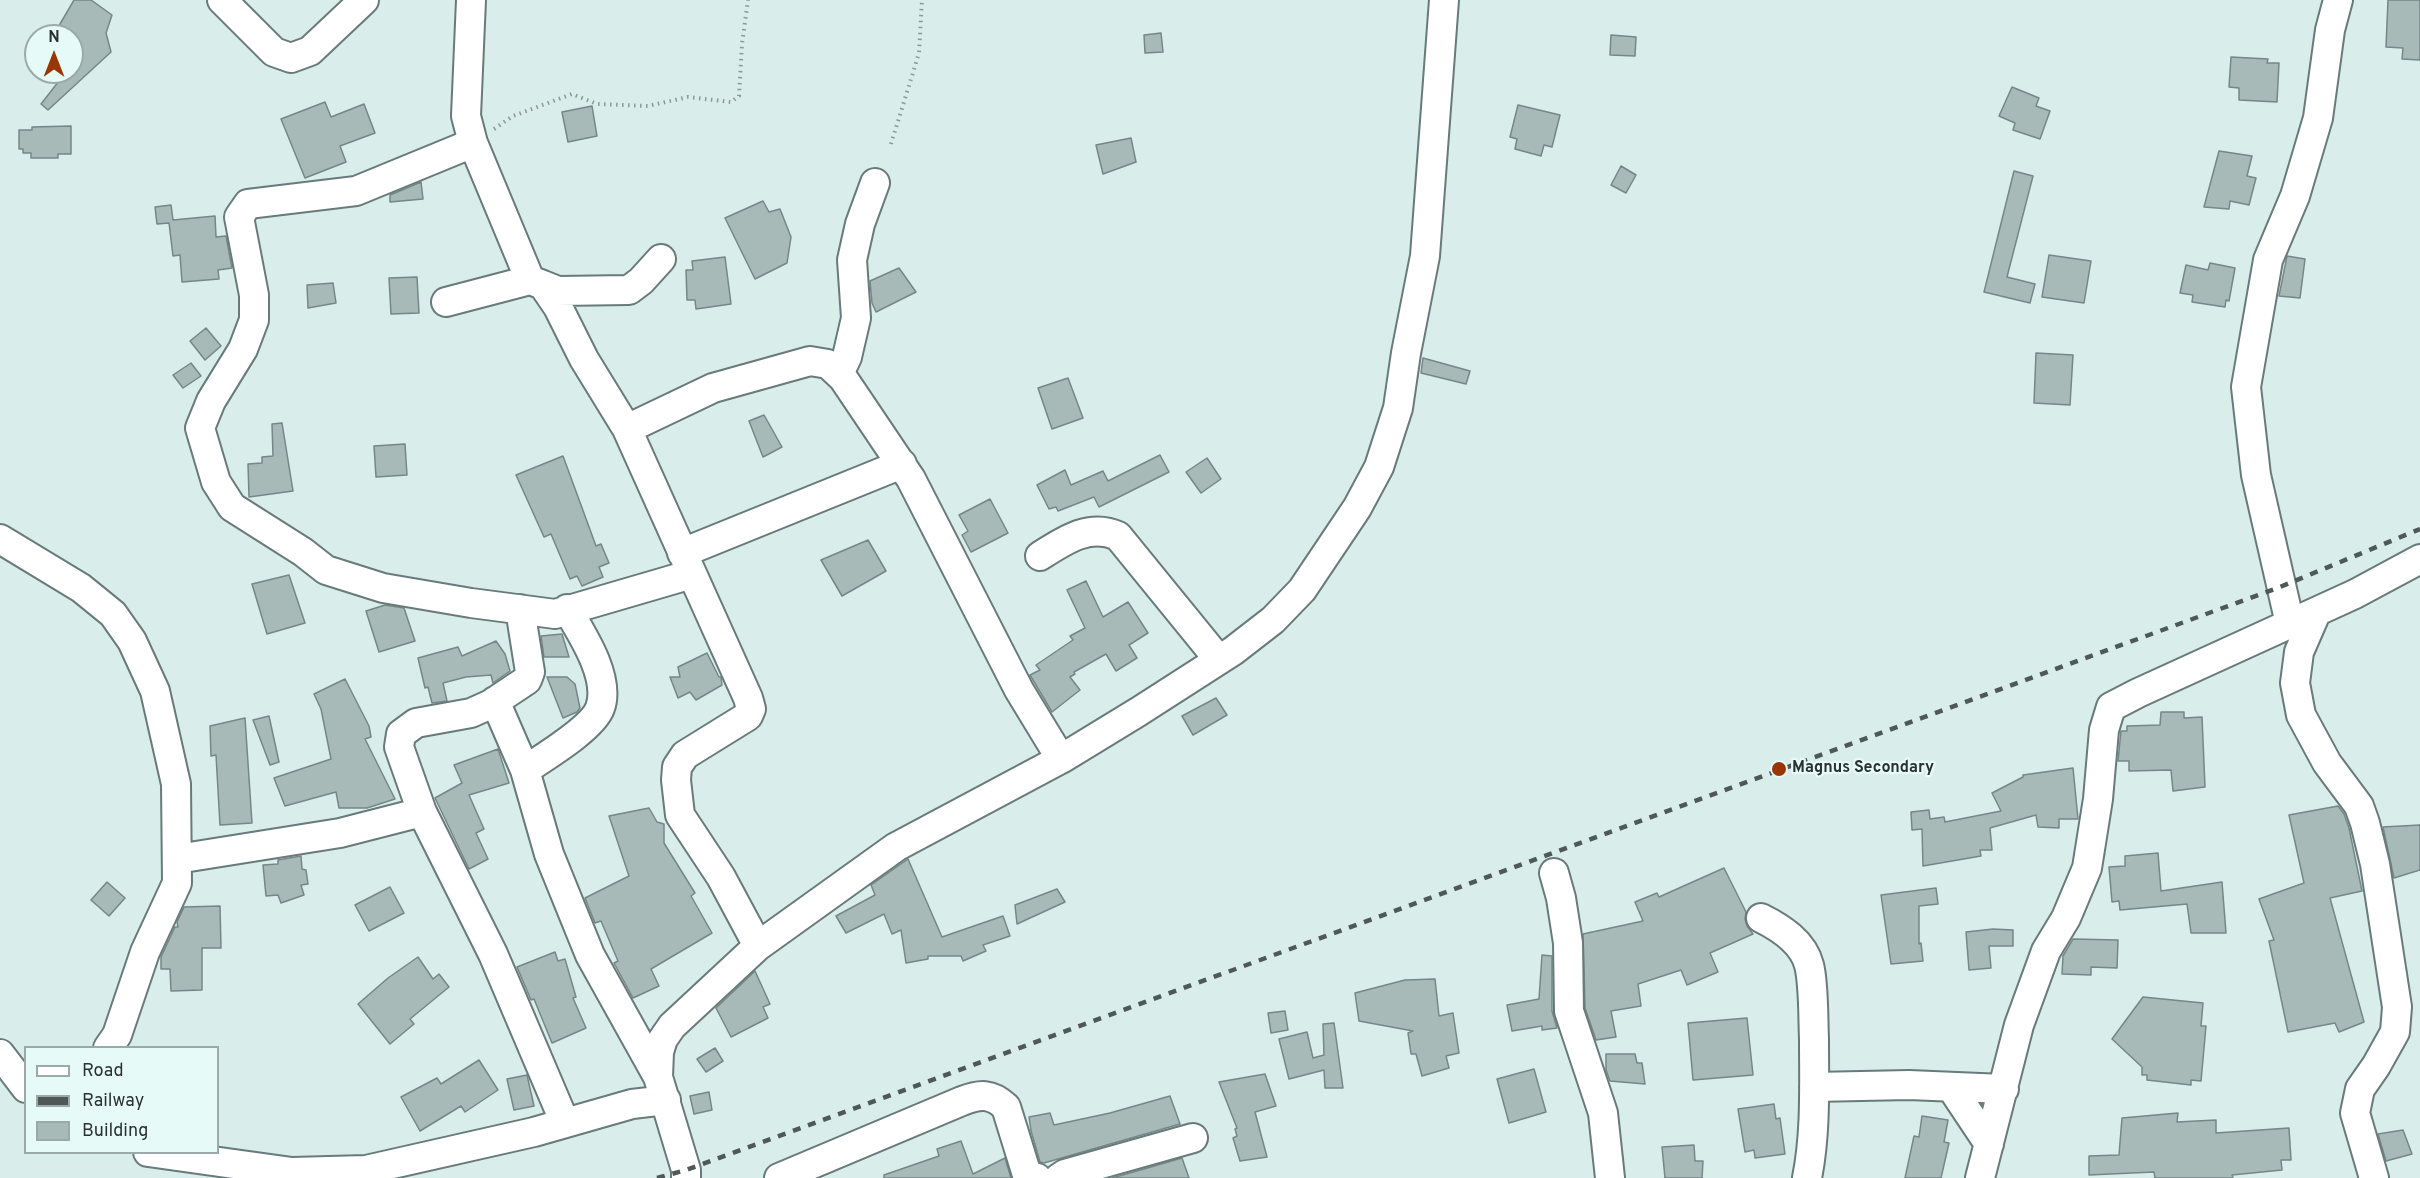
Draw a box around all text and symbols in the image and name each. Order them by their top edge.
north arrow [24,24,84,84]
text: N [48,28,60,48]
place label: Magnus Secondary [1792,759,1934,779]
marker: Magnus Secondary [1770,760,1788,778]
legend [24,1046,219,1154]
text: Road [82,1060,124,1083]
text: Railway [82,1090,144,1113]
text: Building [82,1120,148,1143]

